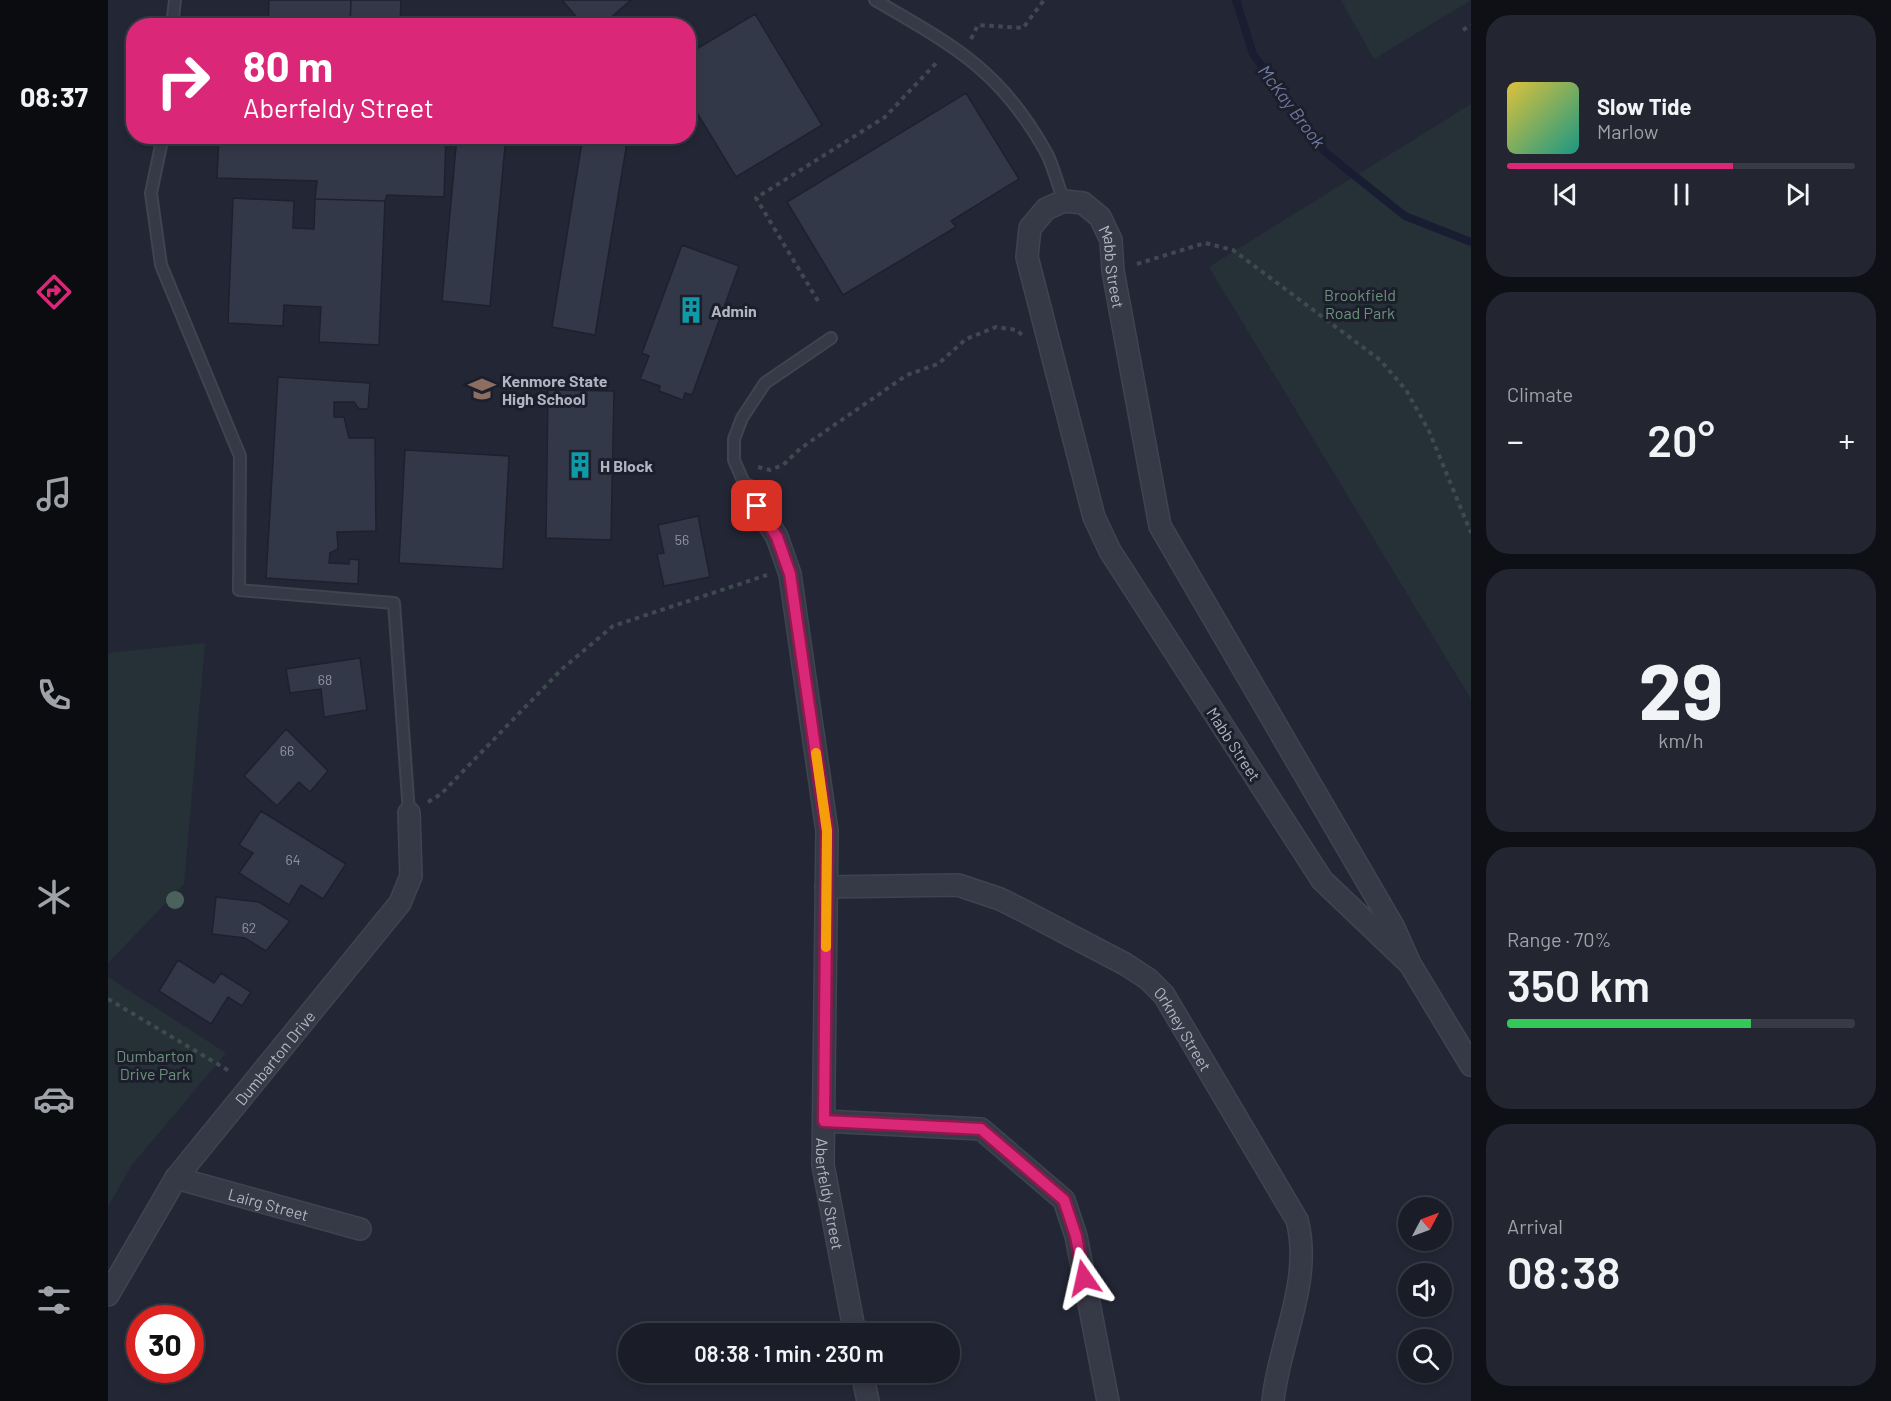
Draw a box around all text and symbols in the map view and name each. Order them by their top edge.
text: 80 m [243,40,333,90]
icon: right [144,42,222,120]
water label: McKay Brook [1254,60,1330,152]
text: 08:37 [20,80,88,112]
text: Aberfeldy Street [243,91,434,123]
text: Slow Tide [1597,93,1692,119]
text: Marlow [1597,119,1658,143]
icon: previous [1549,178,1582,211]
icon: pause [1665,178,1698,211]
icon: next [1781,178,1814,211]
street label: Mabb Street [1096,222,1129,310]
icon: directions [33,271,75,313]
park label: Brookfield Road Park [1324,285,1396,322]
building icon: Admin [676,295,706,325]
place label: Admin [711,301,757,320]
place label: Kenmore State High School [502,371,608,408]
school or university icon: Kenmore State High School [467,374,497,404]
text: Climate [1507,382,1573,406]
text: 20° [1647,412,1715,466]
text: − [1507,420,1524,460]
text: + [1839,420,1855,460]
building icon: H Block [565,450,595,480]
place label: H Block [600,456,654,475]
icon: music [33,473,75,515]
pin [731,480,782,531]
icon: arrive [740,489,773,522]
house number: 56 [675,531,689,548]
text: 29 [1638,642,1724,736]
house number: 68 [318,671,332,688]
icon: phone [33,674,75,716]
street label: Mabb Street [1203,704,1265,784]
text: km/h [1658,728,1704,752]
house number: 66 [280,742,294,759]
house number: 64 [286,851,300,868]
icon: climate [33,876,75,918]
house number: 62 [242,919,256,936]
text: Range · 70% [1507,927,1612,951]
text: 350 km [1507,957,1650,1011]
street label: Orkney Street [1151,982,1216,1074]
street label: Dumbarton Drive [230,1006,318,1108]
park label: Dumbarton Drive Park [116,1046,194,1083]
icon: car [33,1078,75,1120]
street label: Aberfeldy Street [814,1138,848,1251]
street label: Lairg Street [226,1183,311,1224]
north arrow [1398,1197,1452,1251]
map controls [1398,1197,1452,1383]
text: Arrival [1507,1214,1563,1238]
text: 08:38 [1507,1244,1620,1298]
position arrow [1052,1246,1116,1310]
button: sound [1398,1263,1452,1317]
icon: filters [33,1279,75,1321]
speed limit sign: 30 [126,1305,204,1383]
button: search [1398,1329,1452,1383]
text: 08:38 · 1 min · 230 m [694,1340,884,1366]

